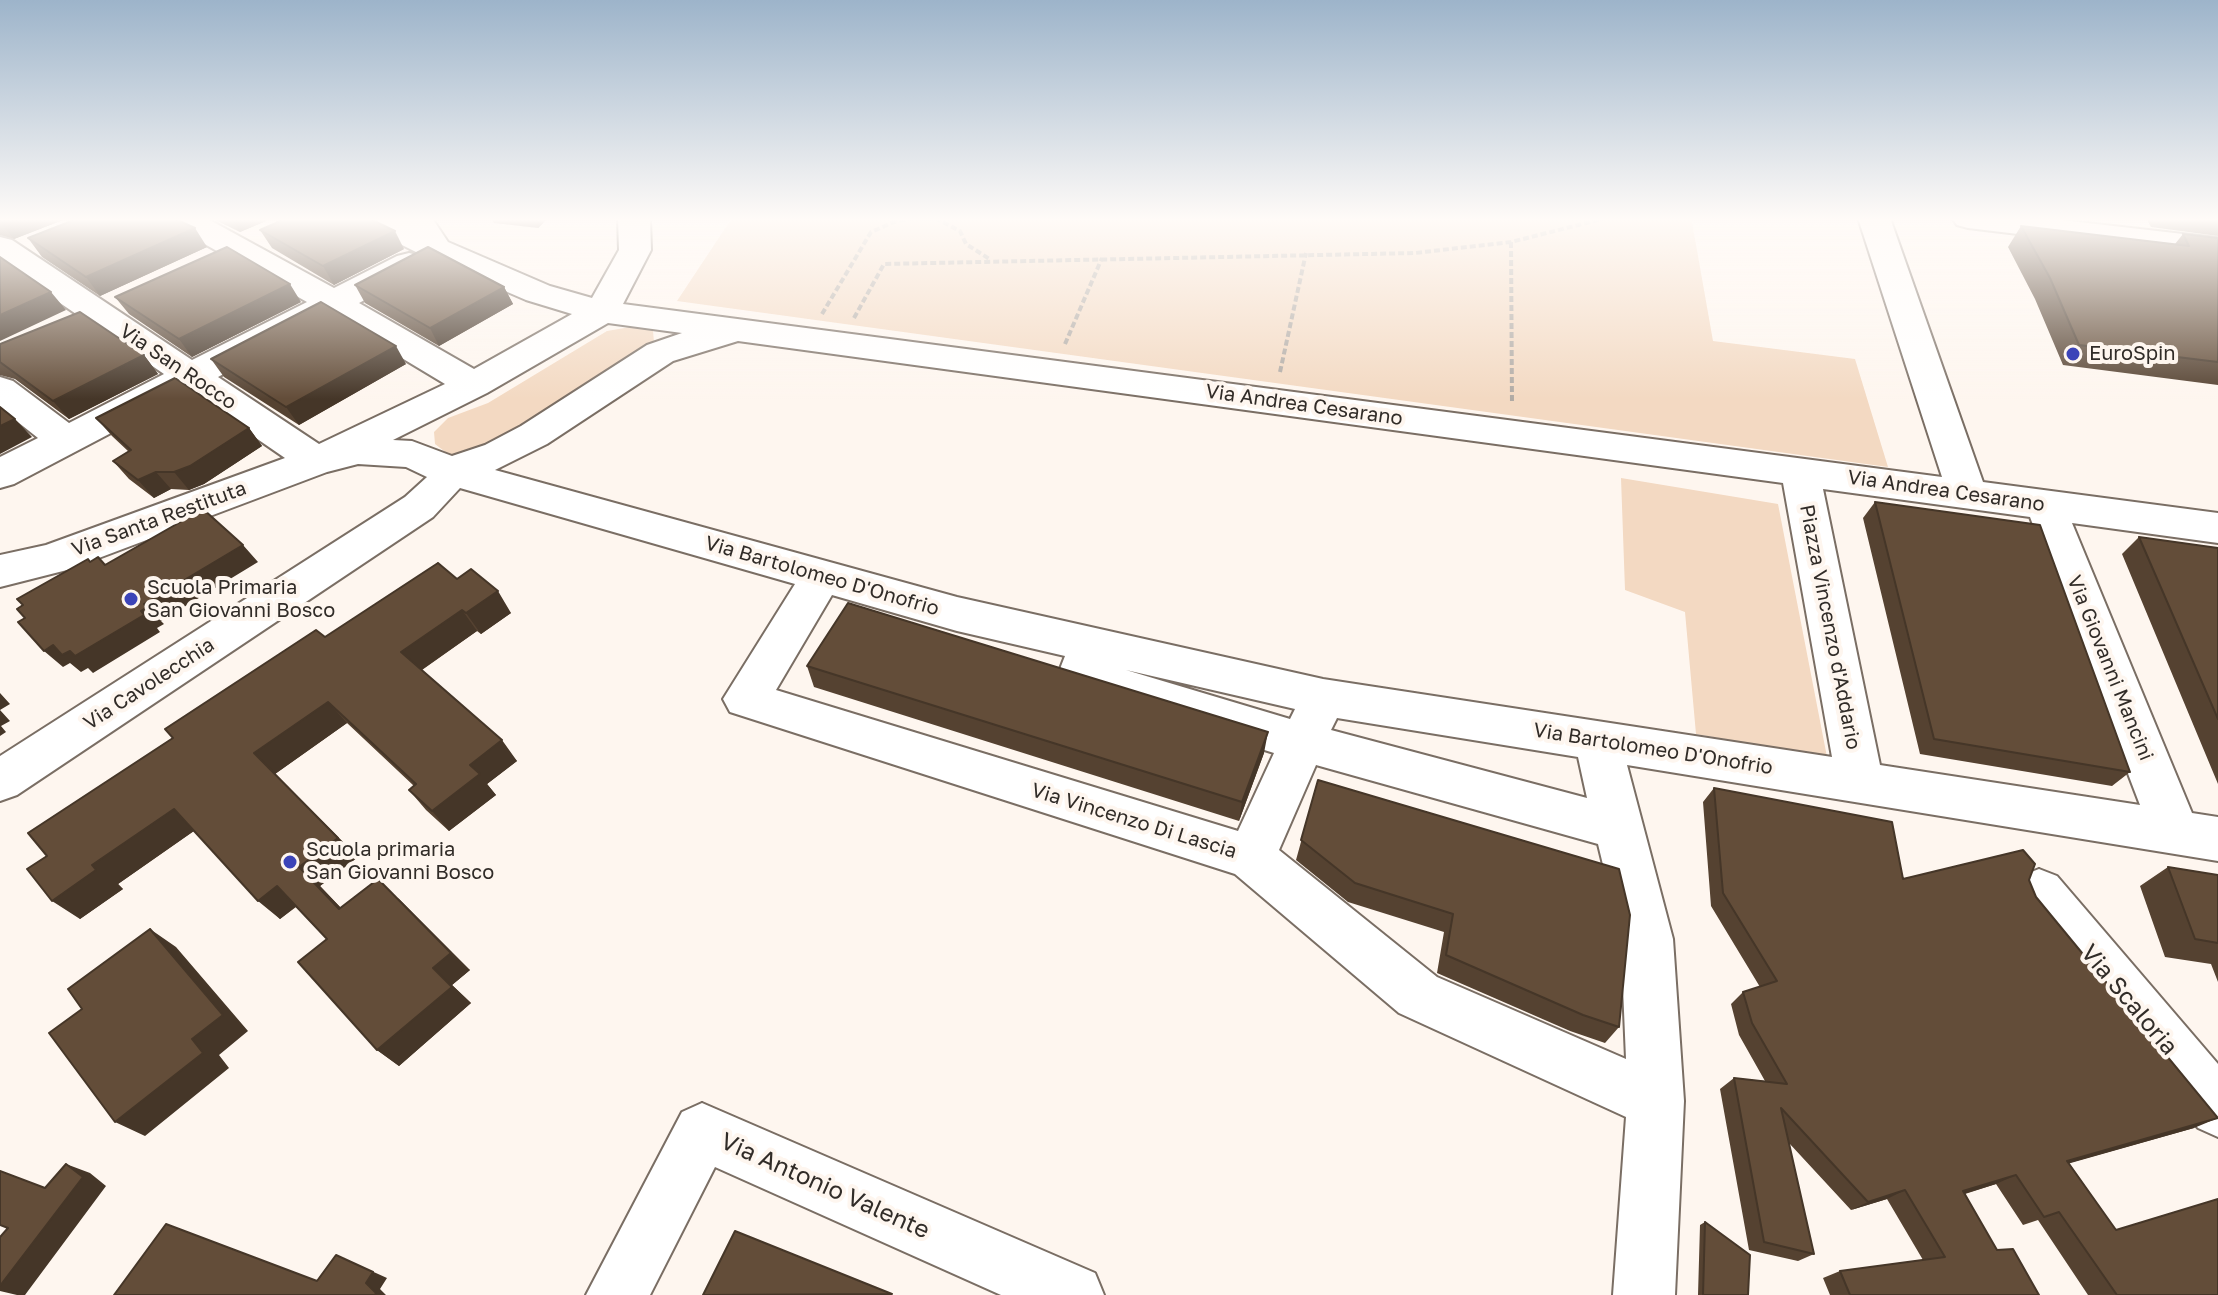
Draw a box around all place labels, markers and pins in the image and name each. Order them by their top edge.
place label: EuroSpin [2089,342,2176,366]
marker: EuroSpin [2064,345,2082,363]
place label: Scuola Primaria San Giovanni Bosco [147,576,335,623]
marker: Scuola Primaria San Giovanni Bosco [122,590,140,608]
place label: Scuola primaria San Giovanni Bosco [306,838,494,885]
marker: Scuola primaria San Giovanni Bosco [281,853,299,871]

